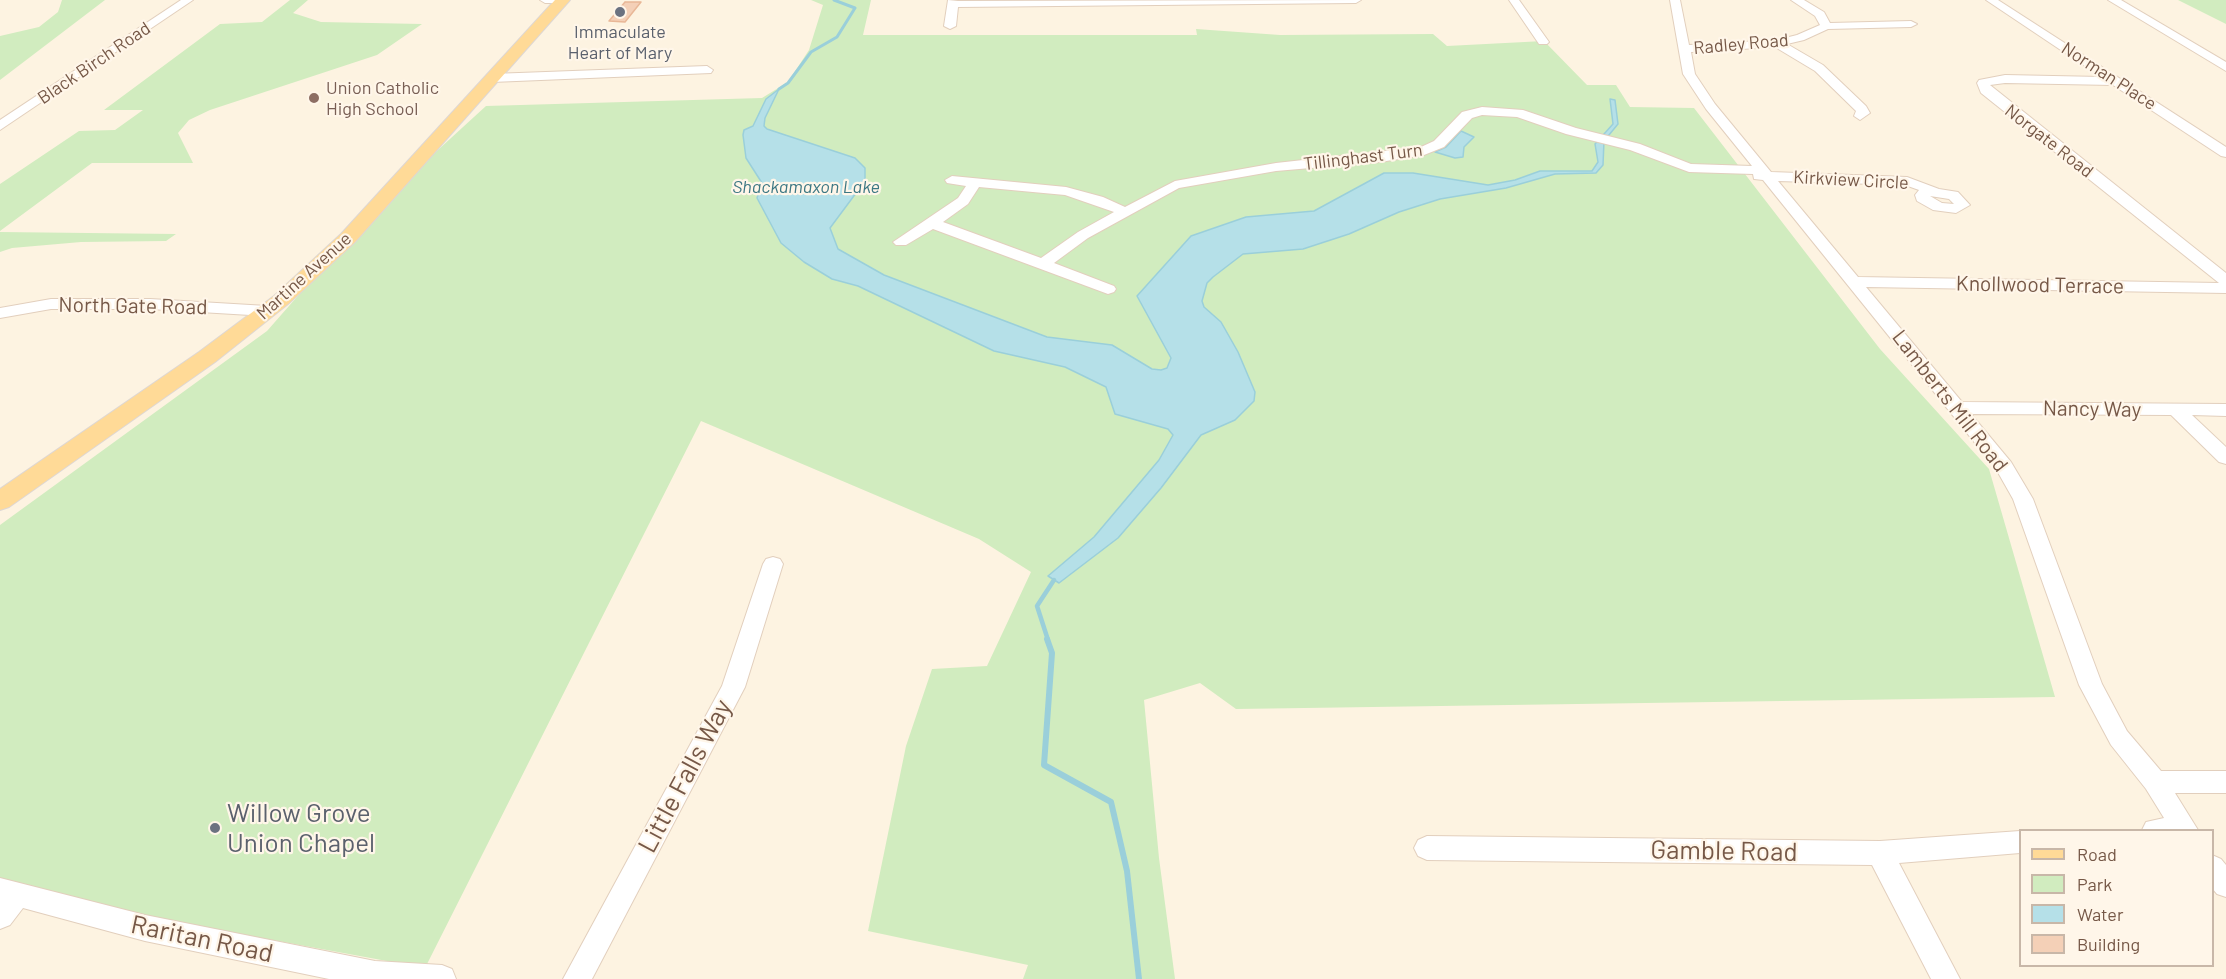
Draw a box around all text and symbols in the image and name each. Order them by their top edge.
marker: Immaculate Heart of Mary [613,5,627,19]
street label: Black Birch Road [33,17,155,109]
place label: Immaculate Heart of Mary [568,21,672,63]
street label: Radley Road [1693,29,1789,59]
street label: Norman Place [2057,37,2161,115]
place label: Union Catholic High School [326,77,439,119]
marker: Union Catholic High School [307,91,321,105]
street label: Norgate Road [2000,100,2098,182]
street label: Tillinghast Turn [1302,139,1424,175]
street label: Kirkview Circle [1793,166,1909,194]
water label: Shackamaxon Lake [732,176,880,198]
street label: Martine Avenue [252,228,356,324]
street label: Knollwood Terrace [1956,271,2124,299]
street label: North Gate Road [58,292,208,320]
street label: Lamberts Mill Road [1887,325,2013,477]
street label: Nancy Way [2043,396,2141,422]
street label: Little Falls Way [632,694,738,858]
place label: Willow Grove Union Chapel [227,797,375,858]
marker: Willow Grove Union Chapel [208,821,222,835]
legend [2019,829,2214,967]
street label: Gamble Road [1650,834,1798,868]
text: Road [2077,843,2117,865]
text: Park [2077,873,2112,895]
text: Water [2077,903,2124,925]
street label: Raritan Road [128,909,276,969]
text: Building [2077,933,2140,955]

